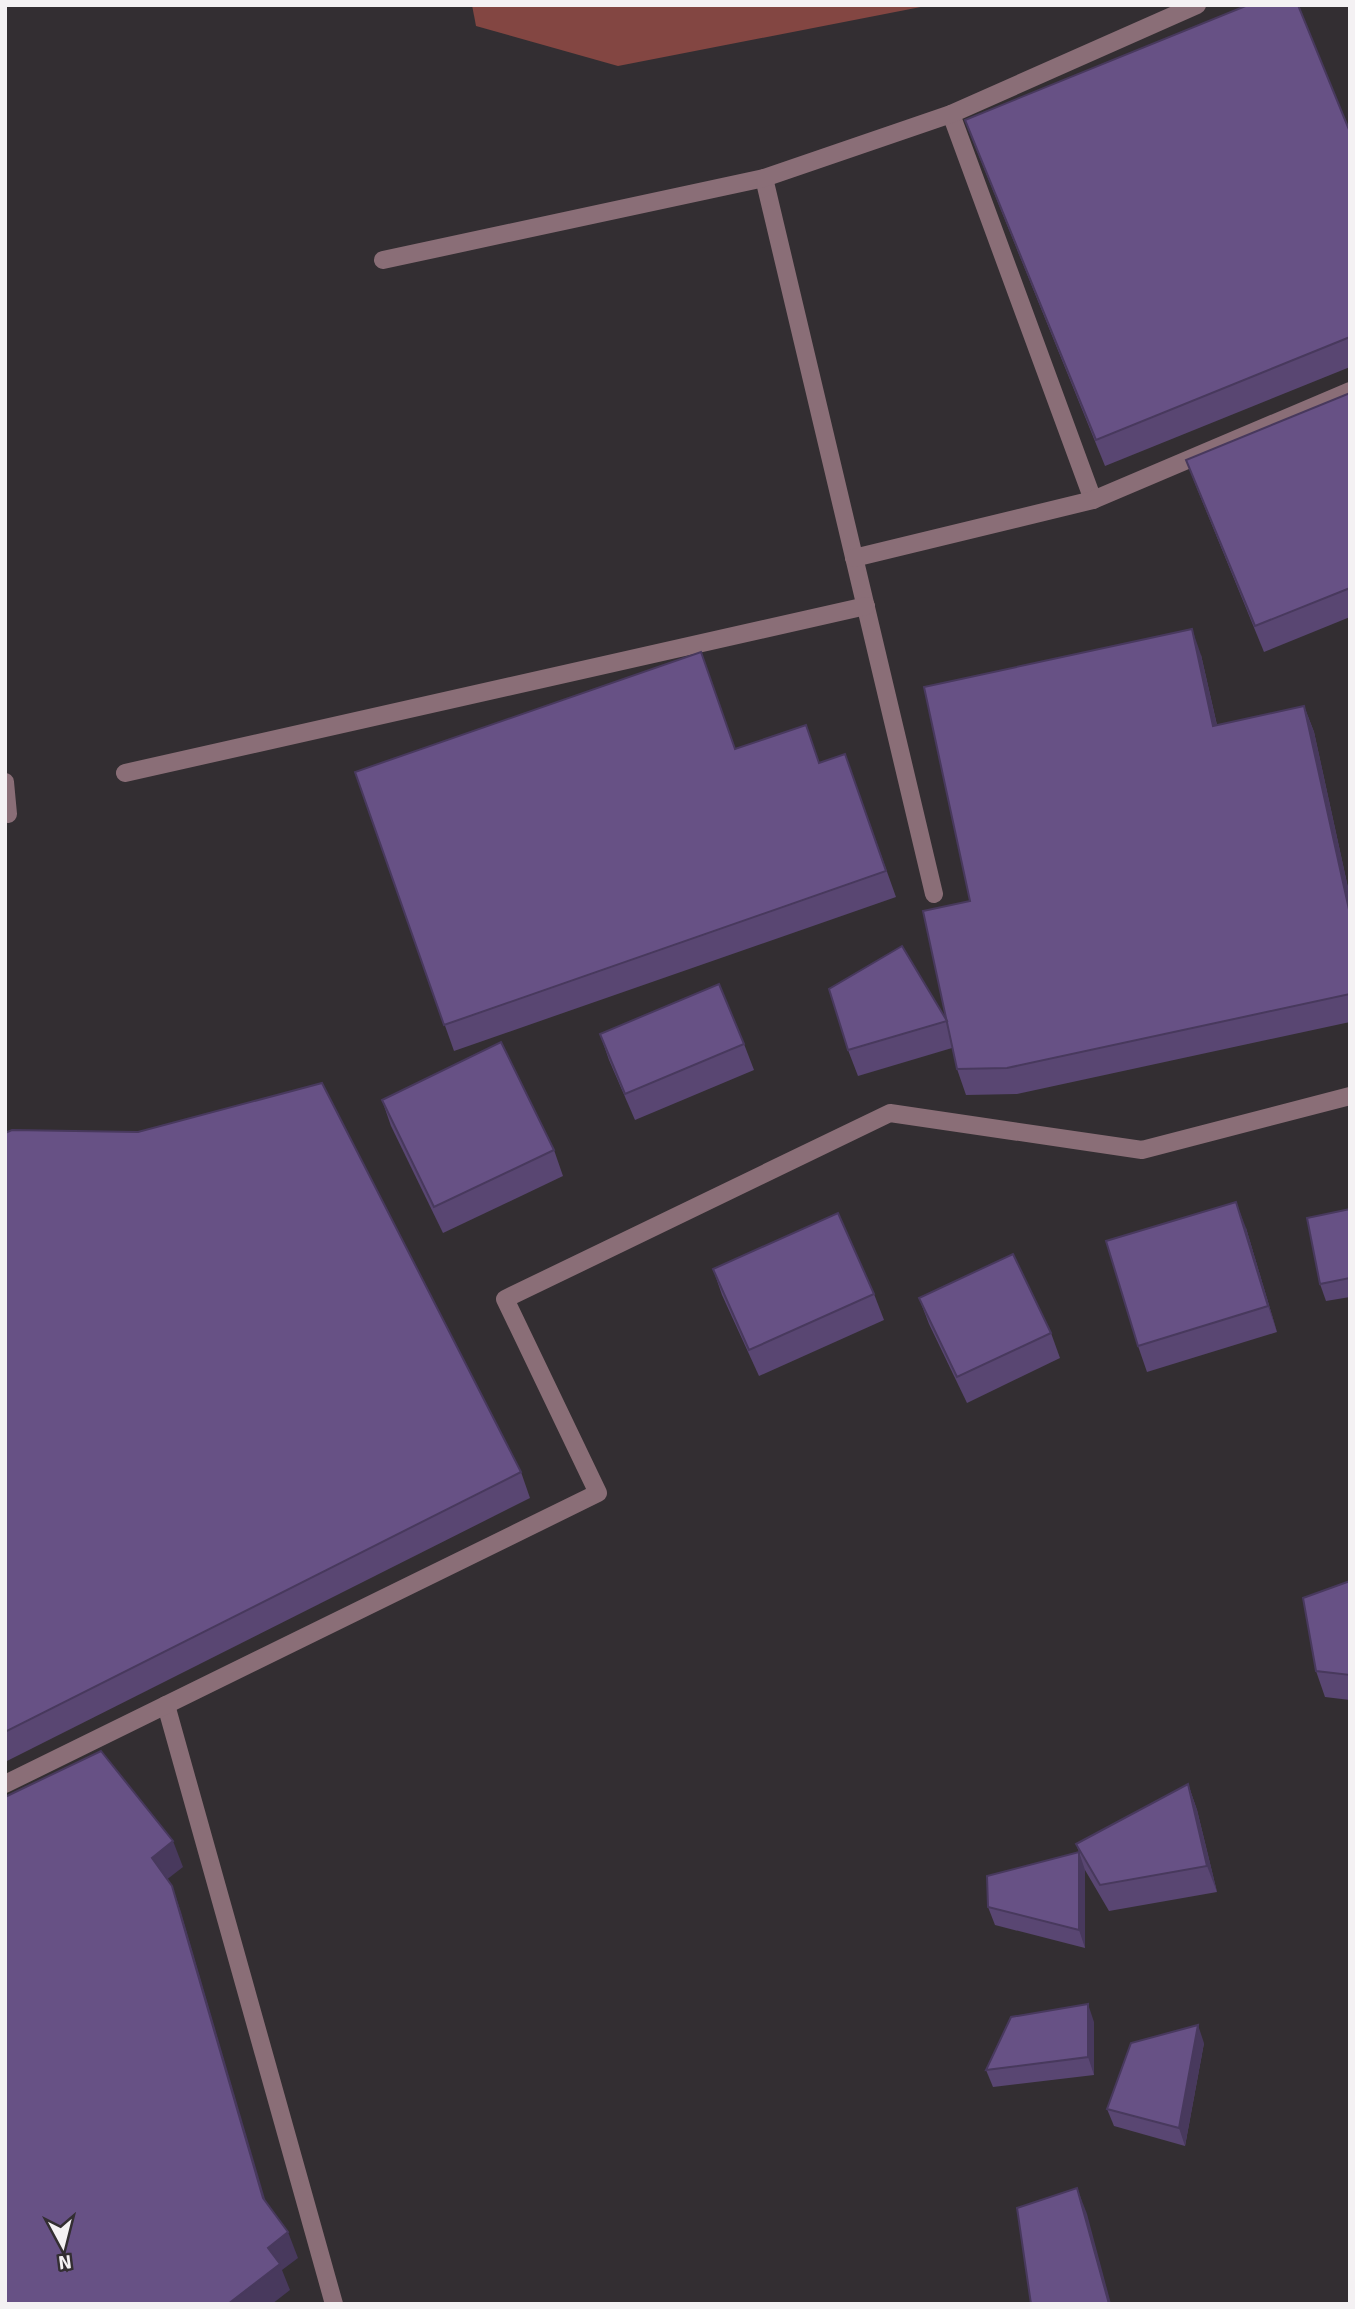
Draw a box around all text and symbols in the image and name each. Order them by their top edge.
north arrow [28,2211,98,2281]
text: N [57,2249,73,2275]

